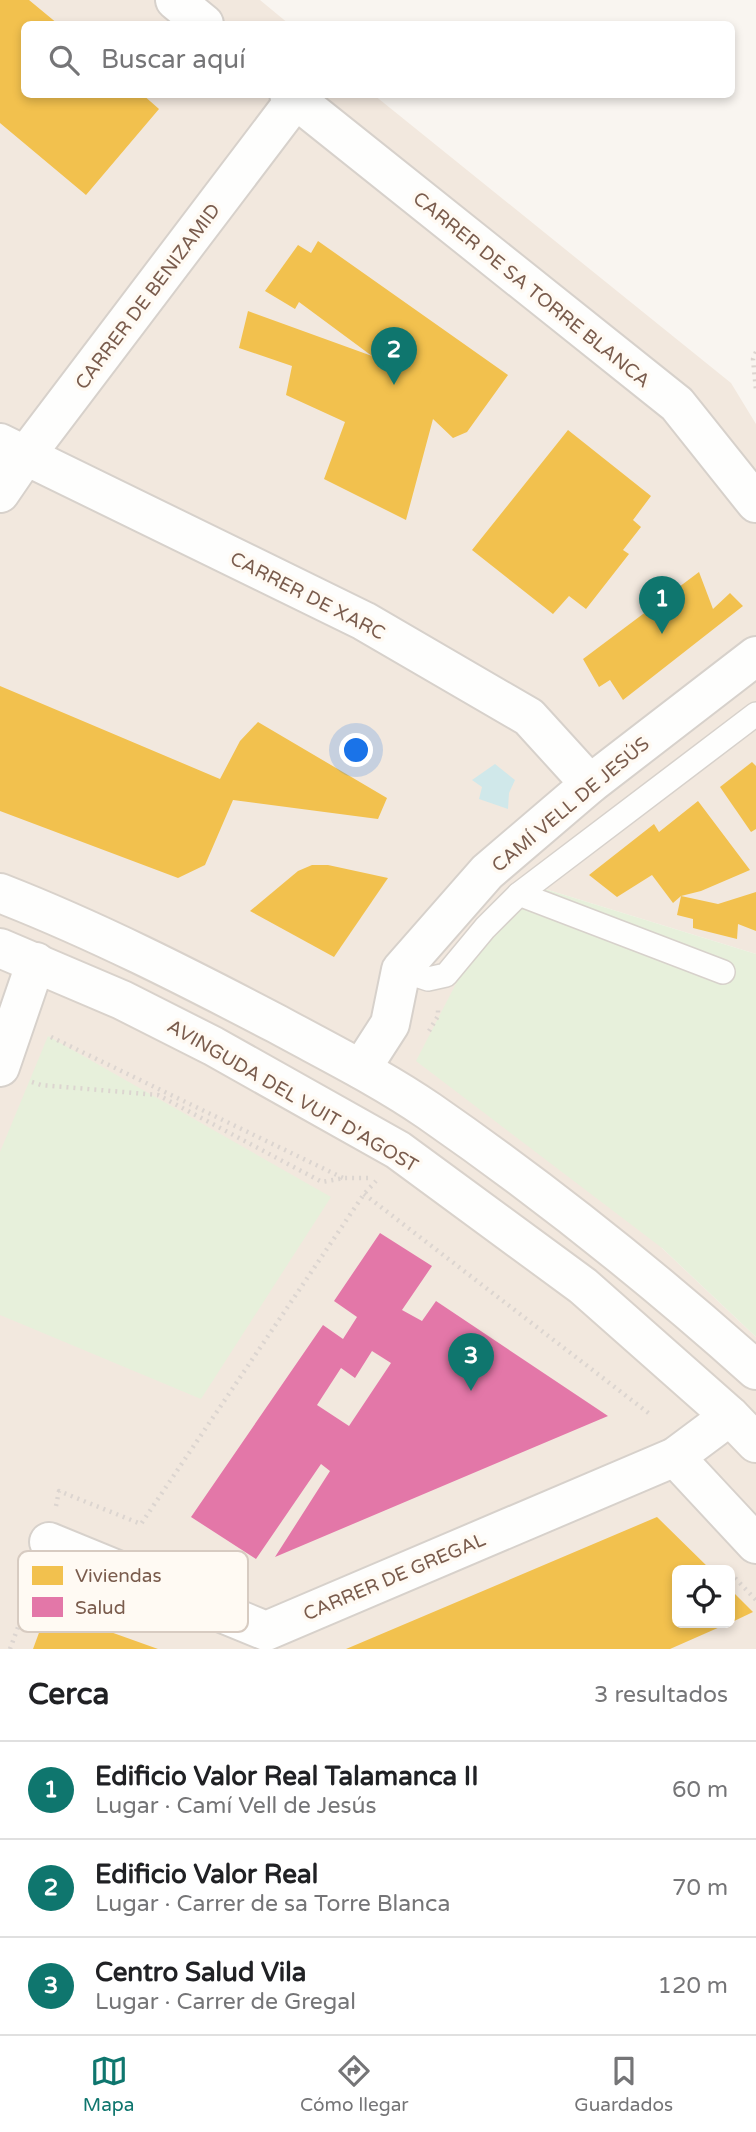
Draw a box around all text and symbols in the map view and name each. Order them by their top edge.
search box [21,21,735,98]
icon: search [45,41,83,79]
text: Buscar aquí [101,44,246,75]
street label: CARRER DE SA TORRE BLANCA [409,187,654,392]
street label: CARRER DE BENIZAMID [71,199,225,394]
pin: 2 [371,327,417,385]
street label: CARRER DE XARC [227,547,389,644]
pin: 1 [639,576,685,634]
street label: CAMÍ VELL DE JESÚS [487,732,654,877]
your location [339,733,373,767]
street label: AVINGUDA DEL VUIT D'AGOST [163,1015,422,1177]
pin: 3 [448,1333,494,1391]
street label: CARRER DE GREGAL [300,1529,489,1625]
legend [18,1551,248,1632]
text: Viviendas [75,1565,162,1587]
map controls [672,1565,735,1628]
button: locate [672,1565,735,1628]
text: Salud [75,1597,126,1619]
text: Cerca [28,1676,109,1713]
text: 3 resultados [594,1681,728,1709]
text: Edificio Valor Real Talamanca II [95,1761,479,1792]
text: 1 [44,1776,58,1804]
text: 60 m [672,1776,728,1804]
text: Lugar · Camí Vell de Jesús [95,1792,377,1820]
text: Edificio Valor Real [95,1859,318,1890]
text: 2 [44,1874,58,1902]
text: 70 m [672,1874,728,1902]
text: Lugar · Carrer de sa Torre Blanca [95,1890,450,1918]
text: Centro Salud Vila [95,1957,306,1988]
text: 3 [44,1972,58,2000]
text: 120 m [658,1972,728,2000]
text: Lugar · Carrer de Gregal [95,1988,356,2016]
tab: Mapa [83,2052,135,2116]
tab: Cómo llegar [300,2052,409,2116]
tab: Guardados [574,2052,673,2116]

